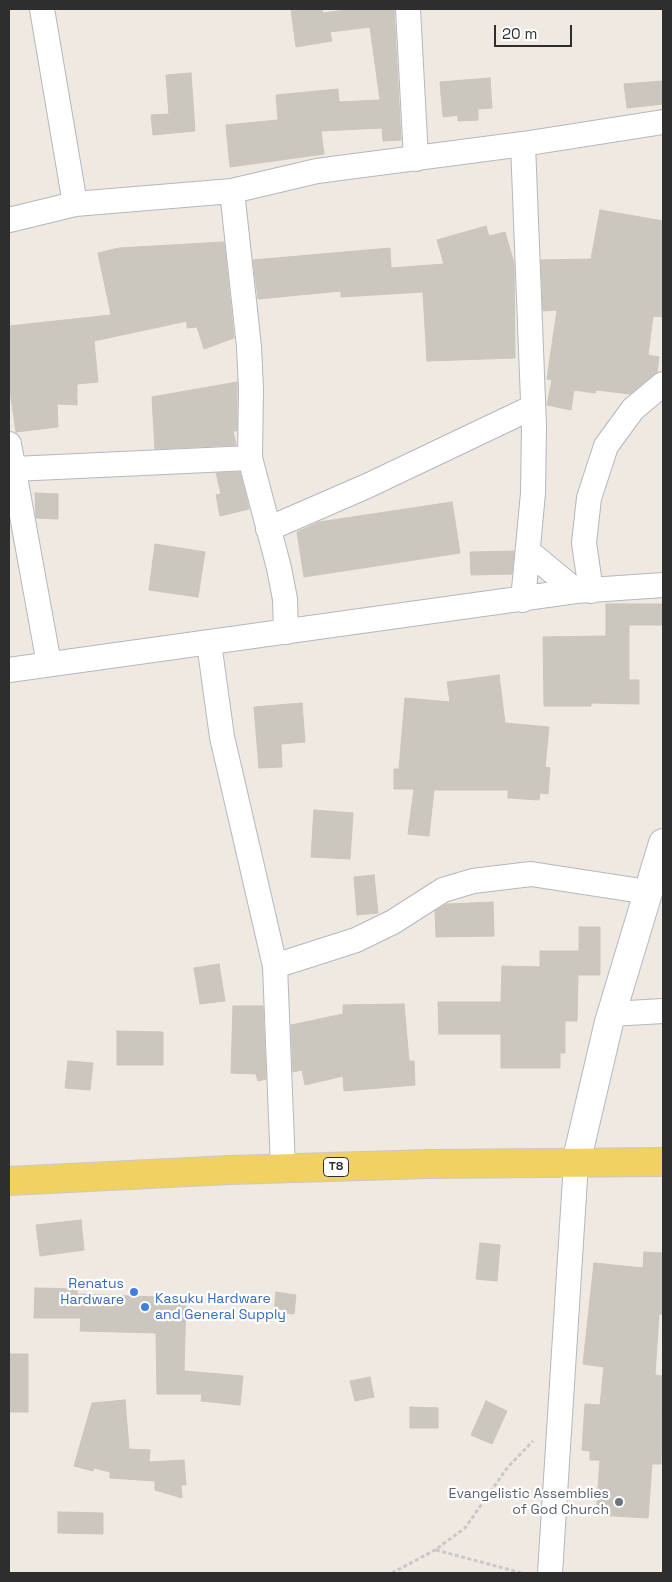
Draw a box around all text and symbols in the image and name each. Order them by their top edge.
scale bar [497,15,574,47]
text: 20 m [502,24,537,43]
road number: T8 [324,1158,348,1176]
place label: Renatus Hardware [60,1276,124,1308]
marker: Renatus Hardware [128,1286,140,1298]
place label: Kasuku Hardware and General Supply [155,1291,286,1324]
marker: Kasuku Hardware and General Supply [139,1301,151,1313]
place label: Evangelistic Assemblies of God Church [449,1486,609,1518]
marker: Evangelistic Assemblies of God Church [613,1496,625,1508]

